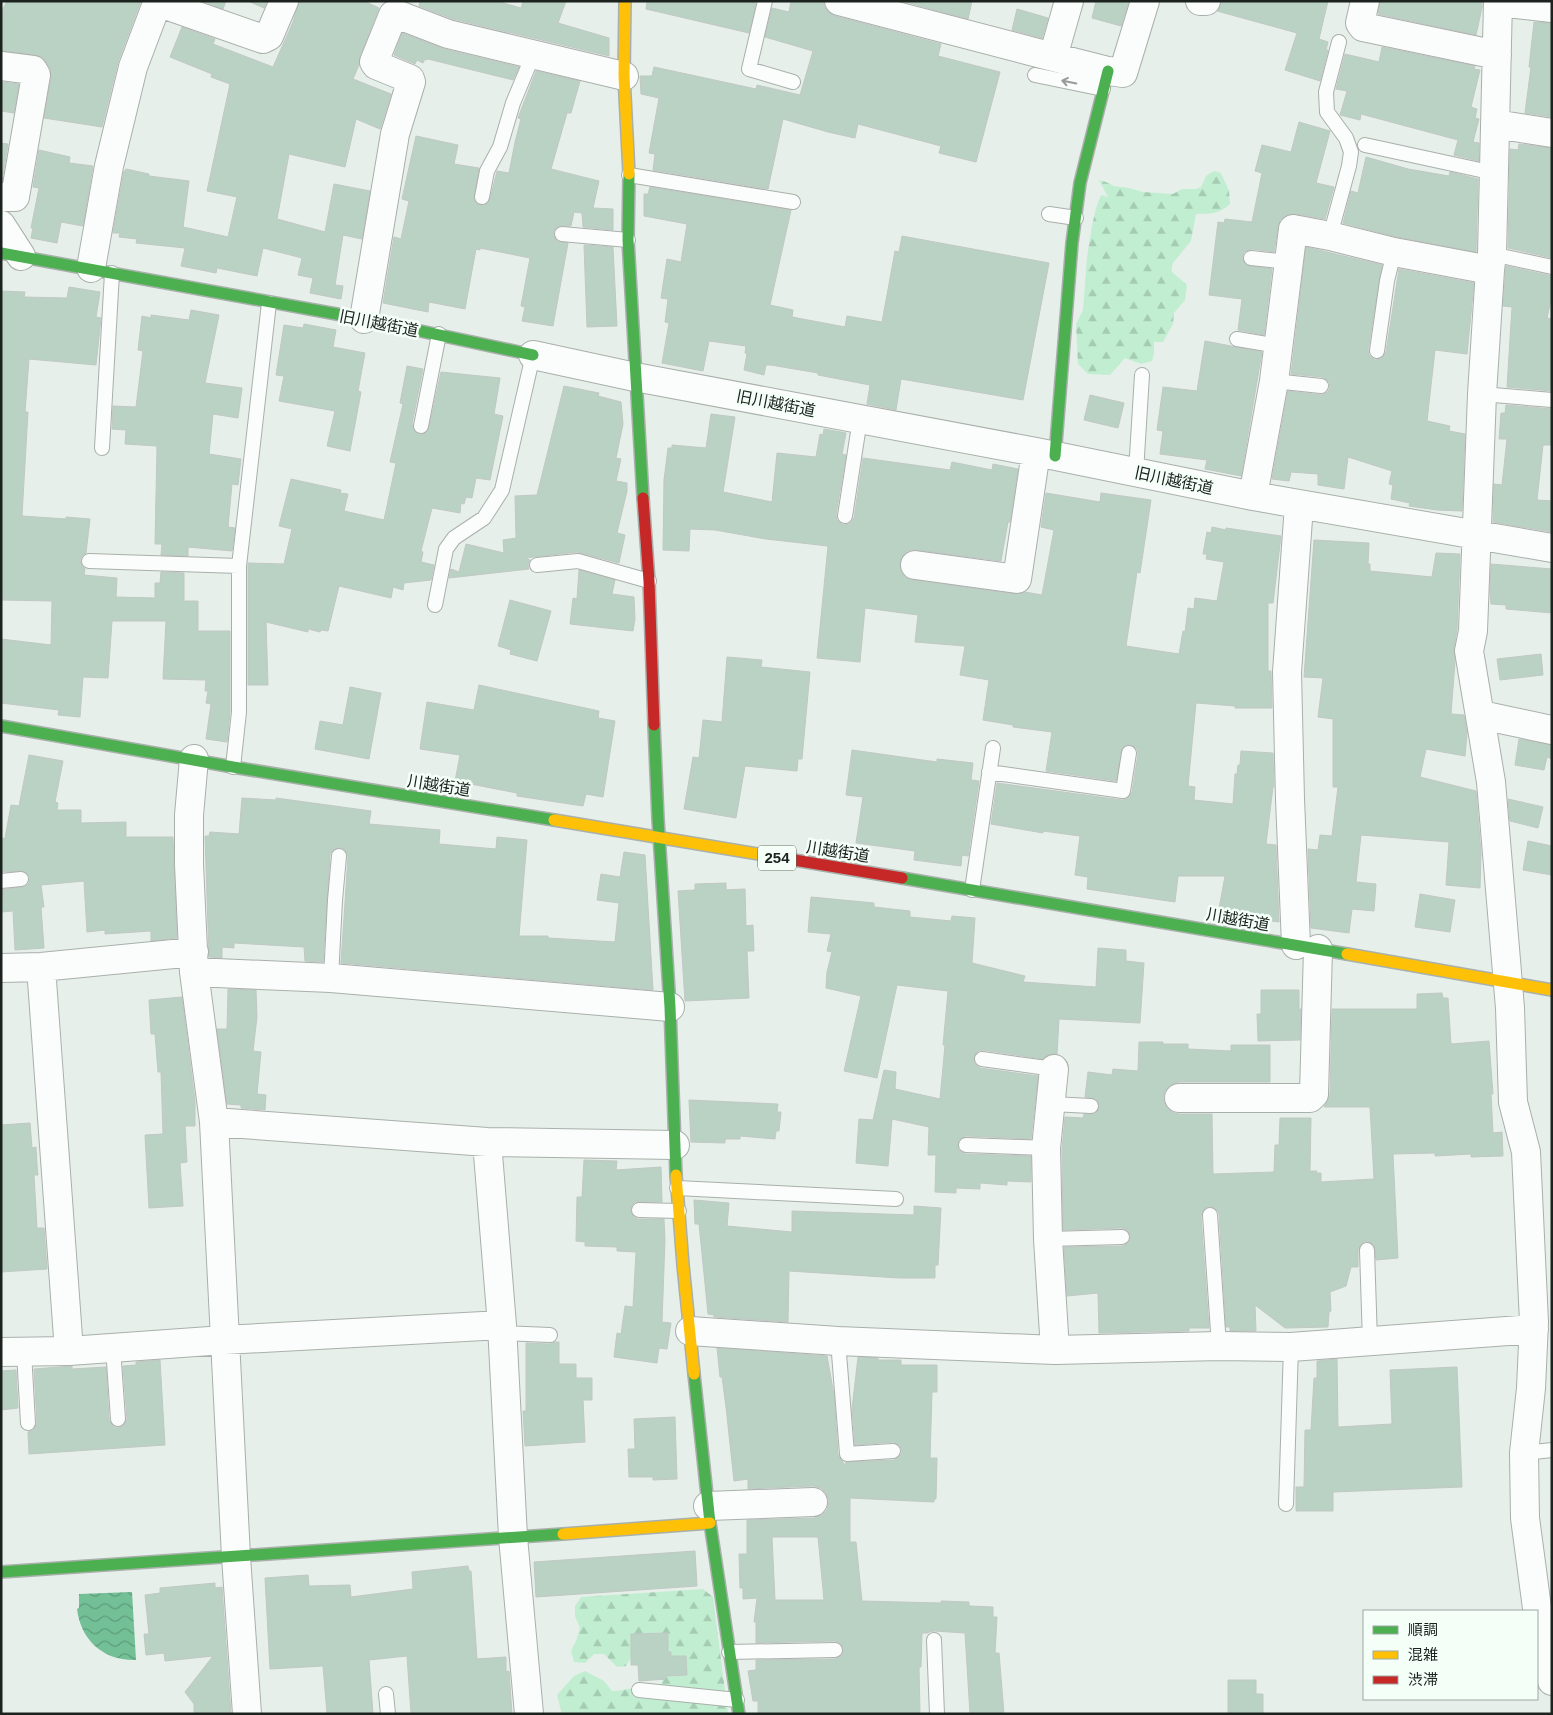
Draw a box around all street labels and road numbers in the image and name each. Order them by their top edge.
street label: 旧川越街道 [338,308,420,339]
street label: 旧川越街道 [735,388,817,419]
street label: 旧川越街道 [1133,464,1215,497]
street label: 川越街道 [406,772,472,799]
street label: 川越街道 [805,838,871,865]
road number: 254 [758,846,796,870]
street label: 川越街道 [1205,906,1271,933]

